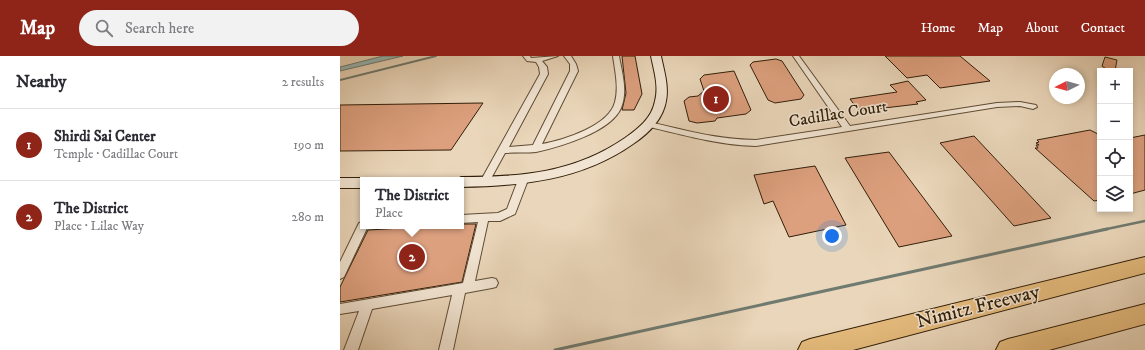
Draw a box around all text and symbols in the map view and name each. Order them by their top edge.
search box [79,10,359,46]
text: Map [20,17,55,40]
icon: search [93,17,115,39]
text: Search here [125,19,194,38]
text: Home [921,19,955,37]
text: Map [977,19,1003,37]
text: About [1025,19,1059,37]
text: Contact [1081,19,1125,37]
north arrow [1049,68,1085,104]
map controls [1097,68,1133,212]
button: + [1097,68,1133,104]
text: Nearby [16,71,66,93]
text: 2 results [282,74,324,90]
pin: 1 [703,84,729,114]
street label: Cadillac Court [787,95,889,133]
button: − [1097,104,1133,140]
text: Shirdi Sai Center [54,127,156,146]
text: 1 [27,137,31,153]
text: 190 m [293,137,324,153]
button: locate [1097,140,1133,176]
text: Temple · Cadillac Court [54,146,178,162]
button: layers [1097,176,1133,212]
popup [360,177,464,229]
text: The District [375,186,449,205]
text: The District [54,199,128,218]
text: Place [375,205,403,221]
text: 2 [26,209,32,225]
text: 280 m [292,209,324,225]
text: Place · Lilac Way [54,218,144,234]
your location [822,226,842,246]
pin: 2 [399,242,425,272]
street label: Nimitz Freeway [914,279,1043,334]

